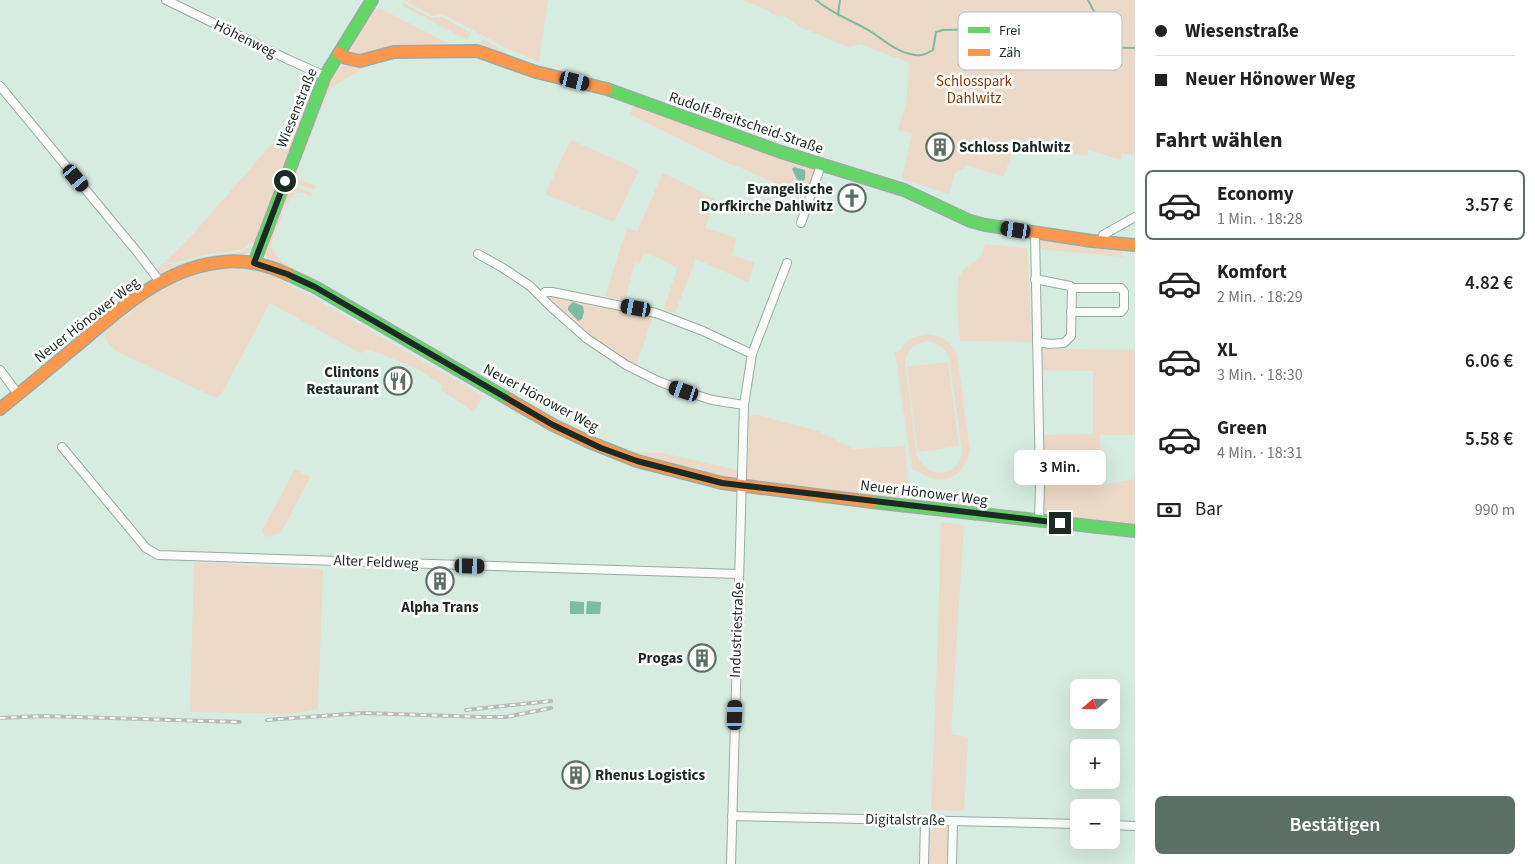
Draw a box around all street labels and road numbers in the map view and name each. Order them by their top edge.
street label: Höhenweg [210,15,280,63]
street label: Wiesenstraße [271,65,323,151]
street label: Rudolf-Breitscheid-Straße [666,87,826,159]
street label: Neuer Hönower Weg [30,272,144,368]
street label: Neuer Hönower Weg [479,359,603,438]
street label: Neuer Hönower Weg [859,475,989,511]
street label: Alter Feldweg [333,550,419,574]
street label: Industriestraße [725,582,749,678]
street label: Digitalstraße [865,809,945,831]

